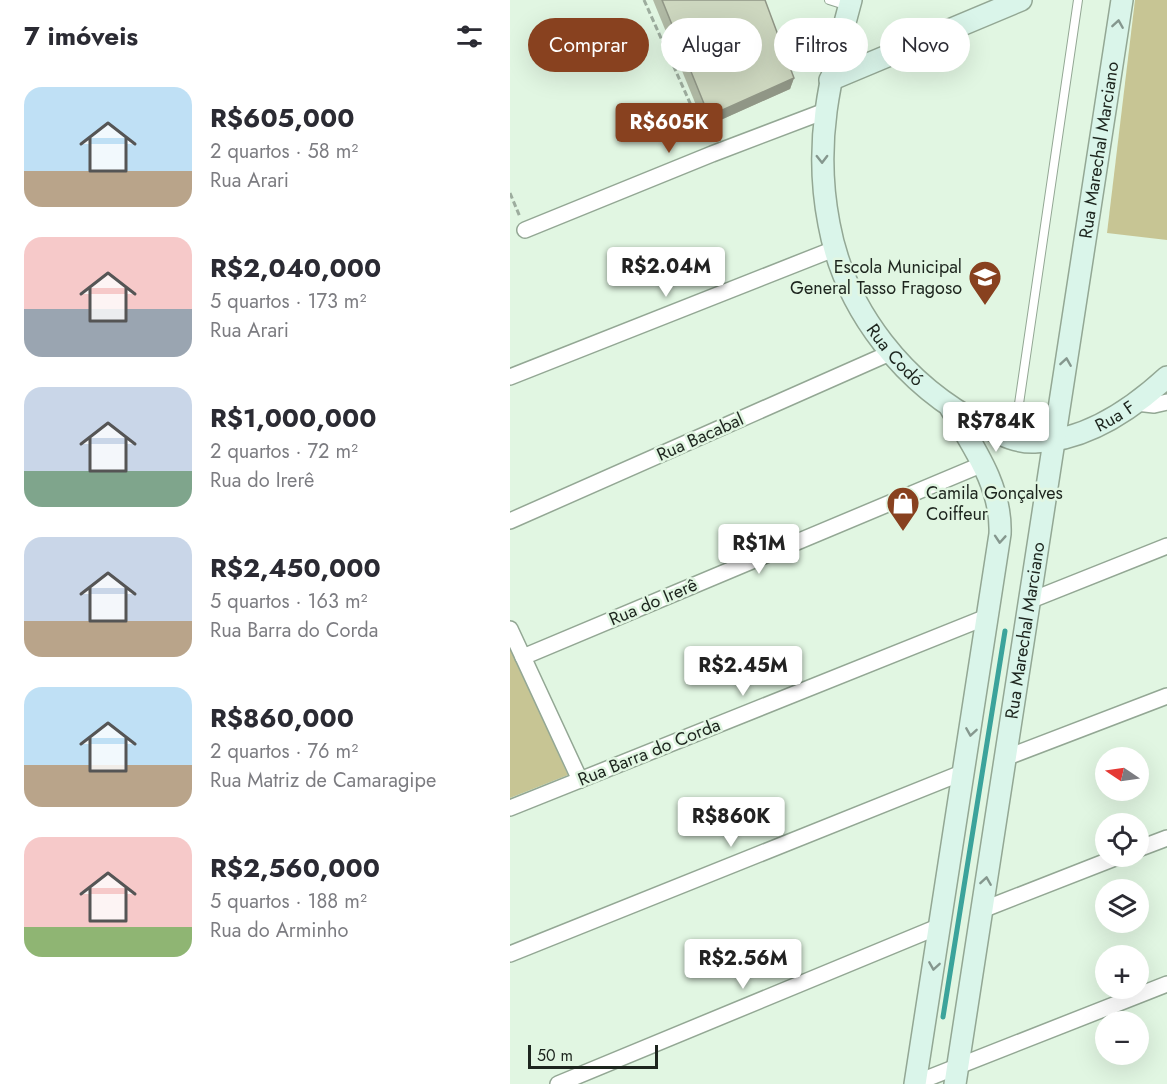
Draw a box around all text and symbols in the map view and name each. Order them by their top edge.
text: 7 imóveis [24,17,138,55]
chip: Comprar [528,18,649,72]
chip: Alugar [661,18,762,72]
chip: Filtros [774,18,868,72]
chip: Novo [880,18,970,72]
one-way arrow [1111,19,1124,29]
icon: filters [453,20,486,53]
street label: Rua Marechal Marciano [1072,60,1125,240]
text: R$605,000 [210,99,354,137]
pin: R$605K [620,103,718,154]
text: R$605K [630,108,708,137]
icon: home [72,111,144,183]
text: 2 quartos · 58 m² [210,137,358,166]
one-way arrow [816,154,828,163]
text: Rua Arari [210,166,289,195]
pin: R$2.04M [611,247,721,298]
text: R$2,040,000 [210,249,381,287]
text: R$2.04M [621,252,711,281]
place label: Escola Municipal General Tasso Fragoso [790,254,962,301]
school or university icon: Escola Municipal General Tasso Fragoso [967,259,1003,306]
icon: home [72,261,144,333]
text: 5 quartos · 173 m² [210,287,366,316]
text: Rua Arari [210,316,289,345]
street label: Rua Codó [860,318,929,392]
one-way arrow [1059,357,1072,367]
street label: Rua F [1090,394,1140,438]
text: R$1,000,000 [210,399,376,437]
pin: R$784K [947,402,1045,453]
street label: Rua Bacabal [652,406,748,468]
text: R$784K [957,407,1035,436]
icon: home [72,411,144,483]
text: 2 quartos · 72 m² [210,437,358,466]
text: Rua do Irerê [210,466,314,495]
place label: Camila Gonçalves Coiffeur [926,480,1063,527]
shop icon: Camila Gonçalves Coiffeur [885,485,921,532]
pin: R$1M [723,524,795,575]
text: R$1M [732,529,786,558]
one-way arrow [994,534,1007,543]
street label: Rua Marechal Marciano [998,540,1051,721]
text: R$2,450,000 [210,549,381,587]
icon: home [72,561,144,633]
street label: Rua do Irerê [605,572,701,632]
text: 5 quartos · 163 m² [210,587,367,616]
text: Rua Barra do Corda [210,616,378,645]
pin: R$2.45M [688,646,798,697]
text: R$2.45M [698,651,788,680]
text: R$860,000 [210,699,354,737]
icon: home [72,711,144,783]
street label: Rua Barra do Corda [574,712,724,792]
one-way arrow [965,727,977,736]
text: 2 quartos · 76 m² [210,737,358,766]
north arrow [1095,747,1149,801]
map controls [1095,747,1149,1065]
text: Rua Matriz de Camaragipe [210,766,436,795]
pin: R$860K [682,797,780,848]
text: R$860K [692,802,770,831]
button: locate [1095,813,1149,867]
text: R$2,560,000 [210,849,380,887]
icon: home [72,861,144,933]
one-way arrow [980,876,992,886]
button: layers [1095,879,1149,933]
text: 5 quartos · 188 m² [210,887,367,916]
text: Rua do Arminho [210,916,348,945]
pin: R$2.56M [688,939,798,990]
text: R$2.56M [698,944,788,973]
button: + [1095,945,1149,999]
one-way arrow [929,961,941,970]
button: − [1095,1011,1149,1065]
scale bar [528,1042,658,1070]
text: 50 m [537,1044,573,1067]

